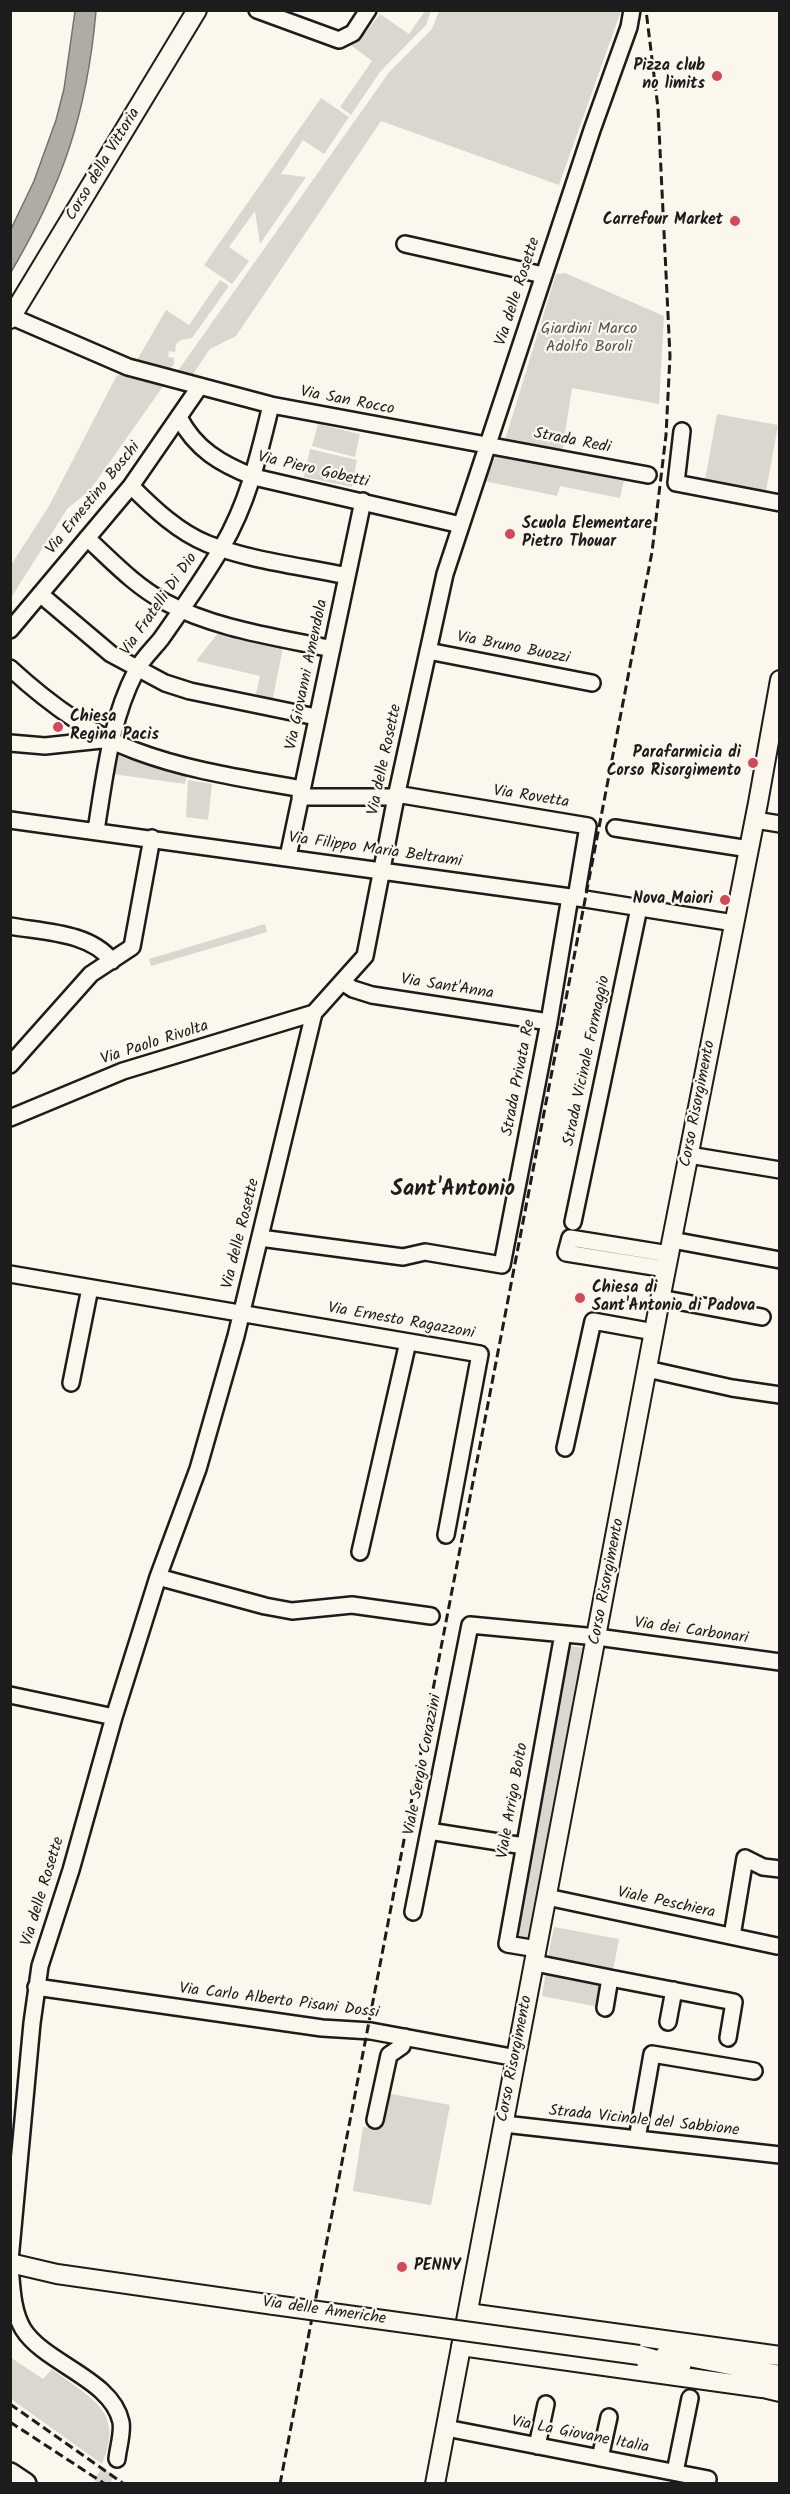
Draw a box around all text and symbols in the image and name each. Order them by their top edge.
place label: Pizza club no limits [633,57,705,95]
marker: Pizza club no limits [710,69,724,83]
street label: Corso della Vittoria [63,105,145,225]
place label: Carrefour Market [603,211,723,231]
marker: Carrefour Market [728,214,742,228]
street label: Via delle Rosette [492,235,546,349]
park label: Giardini Marco Adolfo Boroli [541,320,637,358]
street label: Via San Rocco [298,383,396,421]
street label: Strada Redi [532,425,612,459]
street label: Via Ernestino Boschi [43,439,145,559]
street label: Via Piero Gobetti [255,449,371,493]
place label: Scuola Elementare Pietro Thouar [522,515,652,553]
marker: Scuola Elementare Pietro Thouar [503,527,517,541]
street label: Via Fratelli Di Dio [117,550,203,660]
street label: Via Giovanni Amendola [283,598,333,752]
street label: Via Bruno Buozzi [455,629,571,669]
street label: Via delle Rosette [365,703,407,817]
place label: Chiesa Regina Pacis [70,708,159,746]
marker: Chiesa Regina Pacis [51,720,65,734]
place label: Parafarmicia di Corso Risorgimento [607,744,741,782]
marker: Parafarmicia di Corso Risorgimento [746,756,760,770]
street label: Via Rovetta [492,783,570,813]
street label: Via Filippo Maria Beltrami [287,829,463,873]
place label: Nova Maiori [633,890,713,910]
marker: Nova Maiori [718,893,732,907]
street label: Via Sant'Anna [399,971,495,1005]
street label: Strada Vicinale Formaggio [561,974,615,1148]
street label: Via Paolo Rivolta [99,1018,211,1070]
street label: Strada Privata Re [499,1018,541,1138]
street label: Corso Risorgimento [677,1039,721,1169]
street label: Via delle Rosette [219,1177,265,1291]
district label: Sant'Antonio [391,1178,515,1204]
place label: Chiesa di Sant'Antonio di Padova [592,1279,755,1317]
marker: Chiesa di Sant'Antonio di Padova [573,1291,587,1305]
street label: Via Ernesto Ragazzoni [326,1300,476,1344]
street label: Corso Risorgimento [586,1517,630,1647]
street label: Via dei Carbonari [633,1615,749,1649]
street label: Viale Sergio Corazzini [401,1693,447,1837]
street label: Viale Arrigo Boito [494,1742,534,1860]
street label: Via delle Rosette [18,1835,70,1949]
street label: Viale Peschiera [615,1884,717,1924]
street label: Via Carlo Alberto Pisani Dossi [178,1980,380,2024]
street label: Corso Risorgimento [494,1994,538,2124]
street label: Strada Vicinale del Sabbione [548,2102,740,2142]
place label: PENNY [414,2257,461,2277]
marker: PENNY [395,2260,409,2274]
street label: Via delle Americhe [261,2294,387,2330]
street label: Via La Giovane Italia [509,2413,651,2459]

